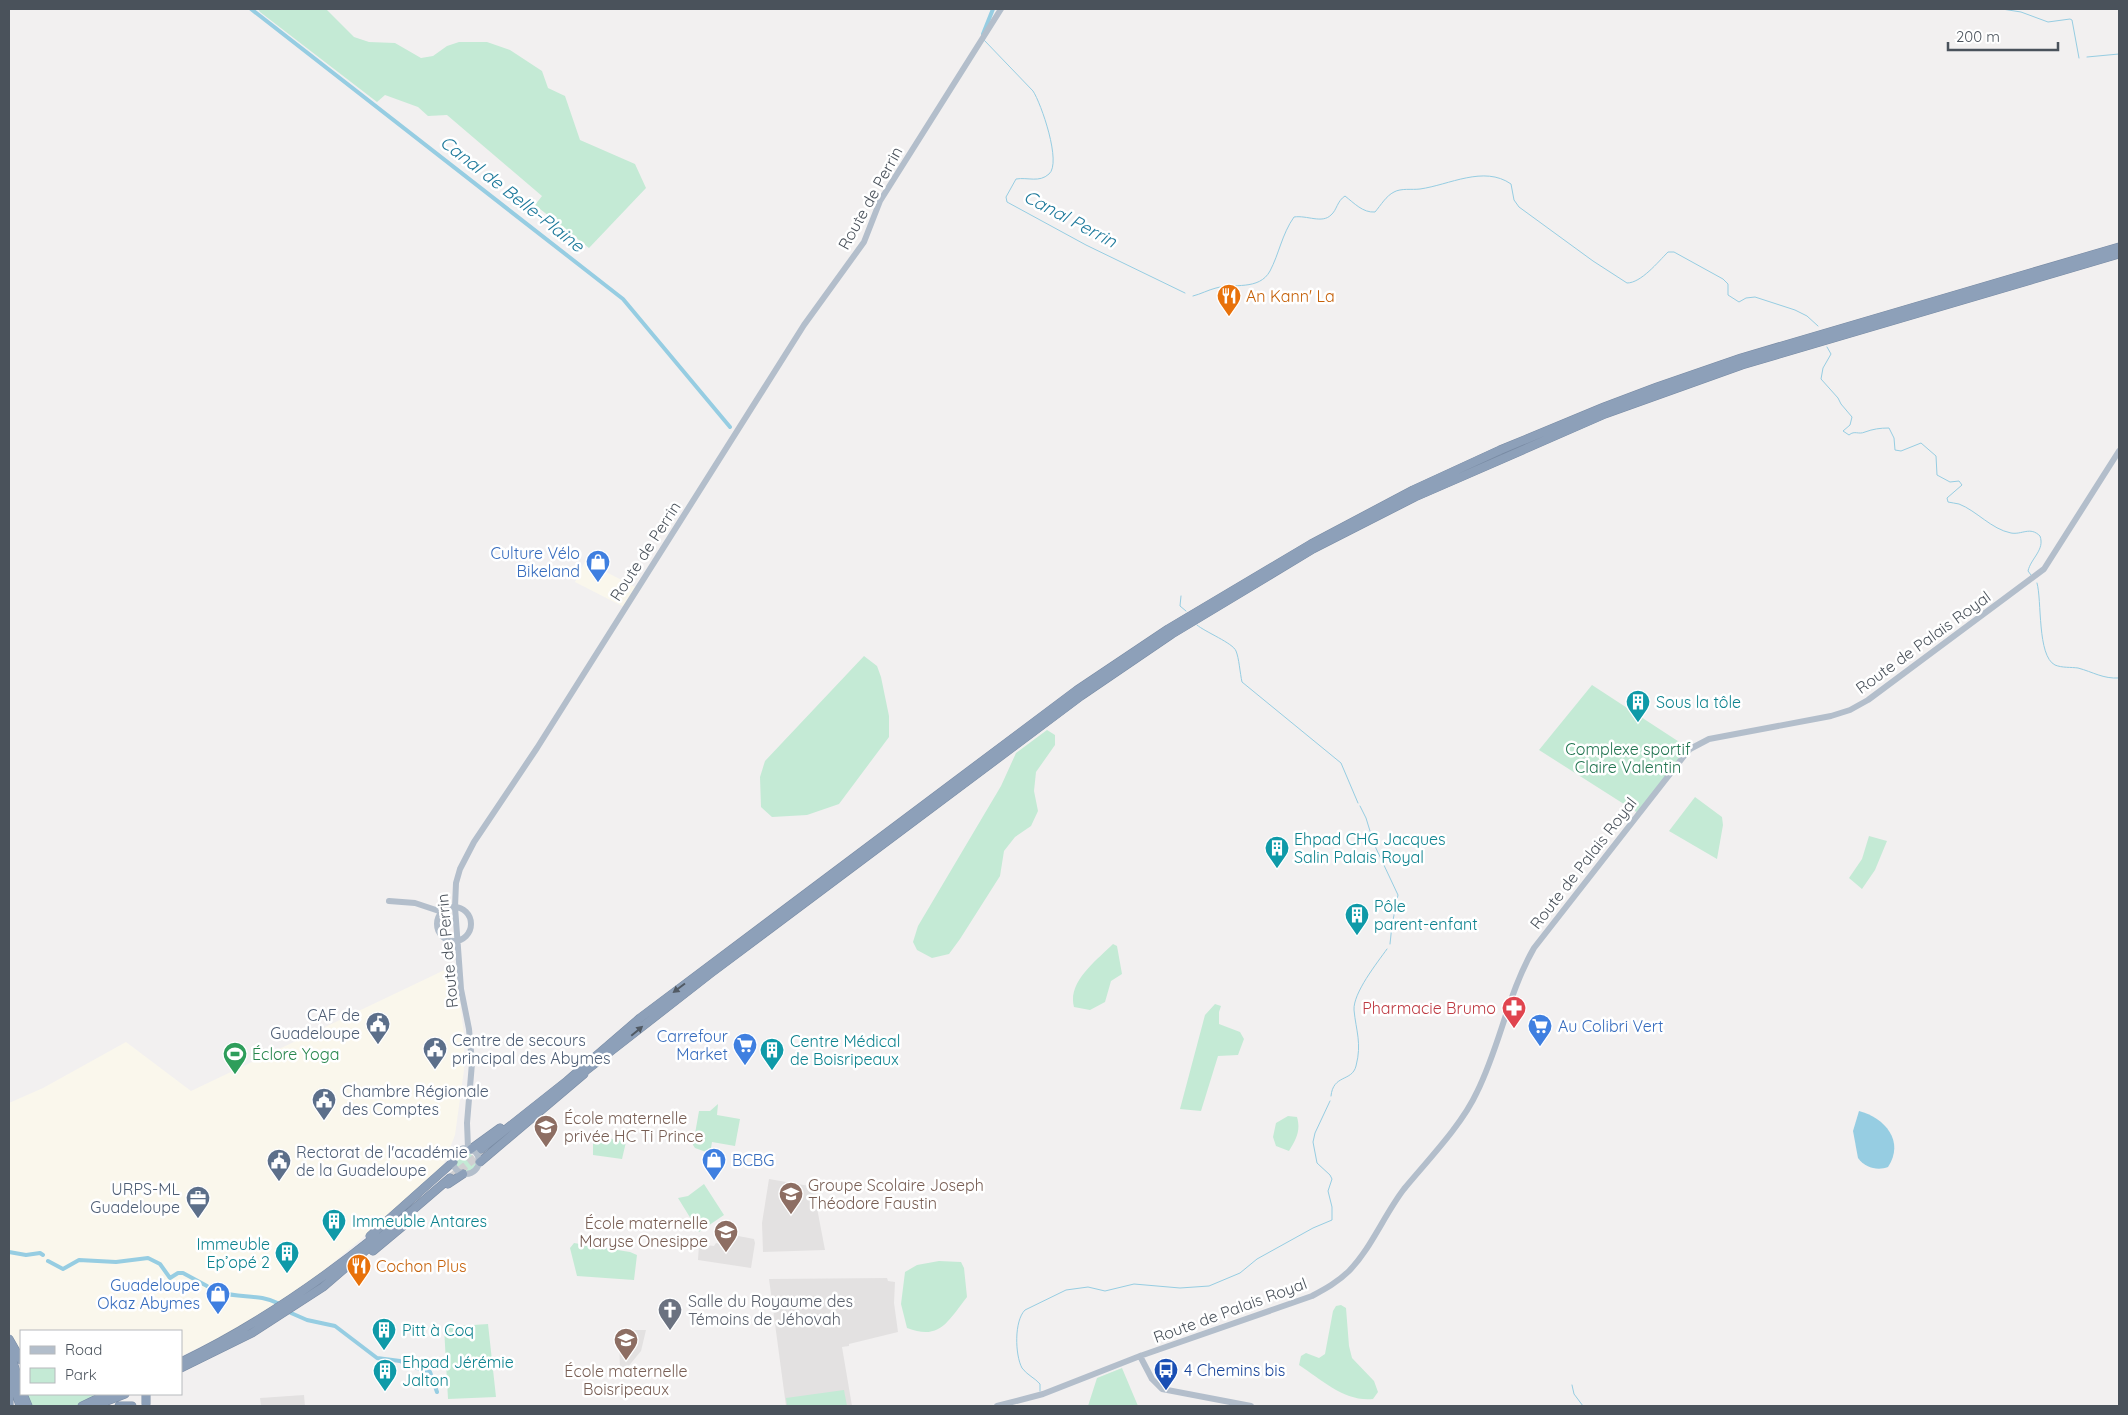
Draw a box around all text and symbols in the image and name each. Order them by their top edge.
scale bar [1948,20,2058,52]
text: 200 m [1956,27,2000,46]
water label: Canal de Belle-Plaine [436,130,590,257]
street label: Route de Perrin [833,143,907,253]
water label: Canal Perrin [1020,184,1121,253]
restaurant icon: An Kann' La [1216,283,1242,317]
place label: An Kann' La [1246,286,1335,306]
street label: Route de Perrin [605,497,685,605]
place label: Culture Vélo Bikeland [491,543,580,581]
shop icon: Culture Vélo Bikeland [585,549,611,583]
street label: Route de Palais Royal [1852,586,1994,698]
building icon: Sous la tôle [1625,689,1651,723]
place label: Sous la tôle [1656,692,1741,712]
park label: Complexe sportif Claire Valentin [1565,739,1691,777]
street label: Route de Palais Royal [1525,793,1641,933]
place label: Ehpad CHG Jacques Salin Palais Royal [1294,829,1446,867]
building icon: Ehpad CHG Jacques Salin Palais Royal [1264,835,1290,869]
street label: Route de Perrin [432,893,462,1009]
place label: Pôle parent-enfant [1374,896,1478,934]
building icon: Pôle parent-enfant [1344,902,1370,936]
one-way arrow [672,983,686,993]
pharmacy icon: Pharmacie Brumo [1501,995,1527,1029]
place label: Pharmacie Brumo [1362,998,1496,1018]
place label: CAF de Guadeloupe [270,1005,360,1043]
public building icon: CAF de Guadeloupe [365,1011,391,1045]
supermarket icon: Au Colibri Vert [1527,1013,1553,1047]
place label: Au Colibri Vert [1558,1016,1663,1036]
one-way arrow [631,1026,643,1037]
place label: Carrefour Market [657,1026,728,1064]
place label: Centre de secours principal des Abymes [452,1030,611,1068]
place label: Centre Médical de Boisripeaux [790,1031,900,1069]
supermarket icon: Carrefour Market [732,1032,758,1066]
public building icon: Centre de secours principal des Abymes [422,1036,448,1070]
building icon: Centre Médical de Boisripeaux [759,1037,785,1071]
sports icon: Éclore Yoga [222,1041,248,1075]
place label: Éclore Yoga [252,1044,339,1064]
place label: Chambre Régionale des Comptes [342,1081,489,1119]
public building icon: Chambre Régionale des Comptes [311,1087,337,1121]
place label: École maternelle privée HC Ti Prince [564,1108,704,1146]
school or university icon: École maternelle privée HC Ti Prince [533,1114,559,1148]
place label: Rectorat de l'académie de la Guadeloupe [296,1142,468,1180]
shop icon: BCBG [701,1147,727,1181]
public building icon: Rectorat de l'académie de la Guadeloupe [266,1148,292,1182]
place label: BCBG [732,1150,774,1170]
place label: Groupe Scolaire Joseph Théodore Faustin [808,1175,984,1213]
place label: URPS-ML Guadeloupe [90,1179,180,1217]
school or university icon: Groupe Scolaire Joseph Théodore Faustin [778,1181,804,1215]
office icon: URPS-ML Guadeloupe [185,1185,211,1219]
building icon: Immeuble Antares [321,1208,347,1242]
place label: Immeuble Antares [352,1211,487,1231]
place label: École maternelle Maryse Onesippe [579,1213,708,1251]
school or university icon: École maternelle Maryse Onesippe [713,1219,739,1253]
place label: Immeuble Ep’opé 2 [196,1234,270,1272]
building icon: Immeuble Ep’opé 2 [274,1240,300,1274]
restaurant icon: Cochon Plus [346,1253,372,1287]
place label: Cochon Plus [376,1256,467,1276]
street label: Route de Palais Royal [1151,1273,1309,1347]
place label: Guadeloupe Okaz Abymes [97,1275,200,1313]
shop icon: Guadeloupe Okaz Abymes [205,1281,231,1315]
place label: Salle du Royaume des Témoins de Jéhovah [688,1291,853,1329]
church icon: Salle du Royaume des Témoins de Jéhovah [657,1297,683,1331]
building icon: Pitt à Coq [371,1317,397,1351]
place label: Pitt à Coq [402,1320,474,1340]
school or university icon: École maternelle Boisripeaux [613,1327,639,1361]
legend [20,1330,182,1395]
text: Road [65,1340,102,1359]
place label: Ehpad Jérémie Jalton [402,1352,514,1390]
bus stop icon: 4 Chemins bis [1153,1357,1179,1391]
building icon: Ehpad Jérémie Jalton [372,1358,398,1392]
place label: 4 Chemins bis [1184,1360,1285,1380]
place label: École maternelle Boisripeaux [564,1361,688,1399]
text: Park [65,1365,97,1384]

